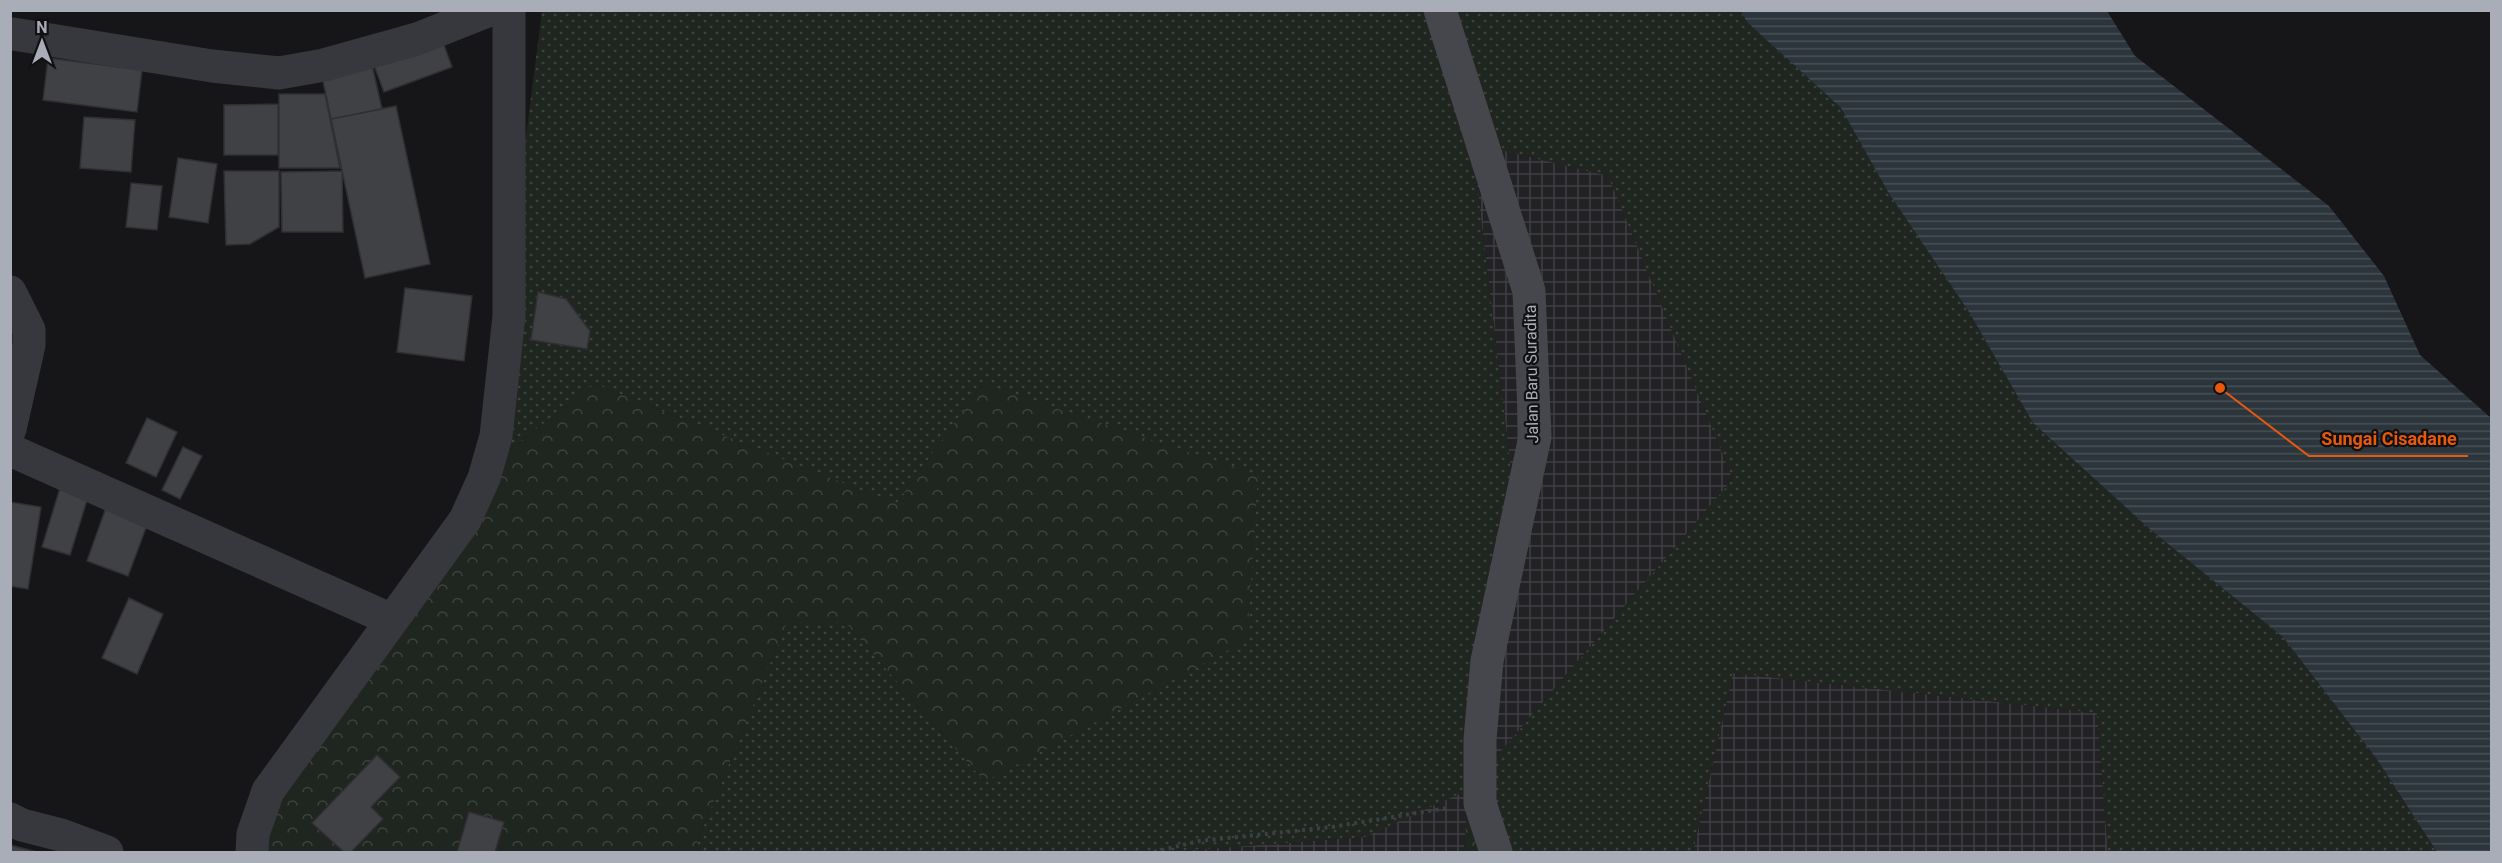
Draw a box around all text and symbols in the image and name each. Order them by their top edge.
north arrow [12,12,72,72]
text: N [36,18,48,37]
street label: Jalan Baru Suradita [1521,304,1542,444]
callout: Sungai Cisadane [2309,420,2468,456]
text: Sungai Cisadane [2321,428,2457,449]

